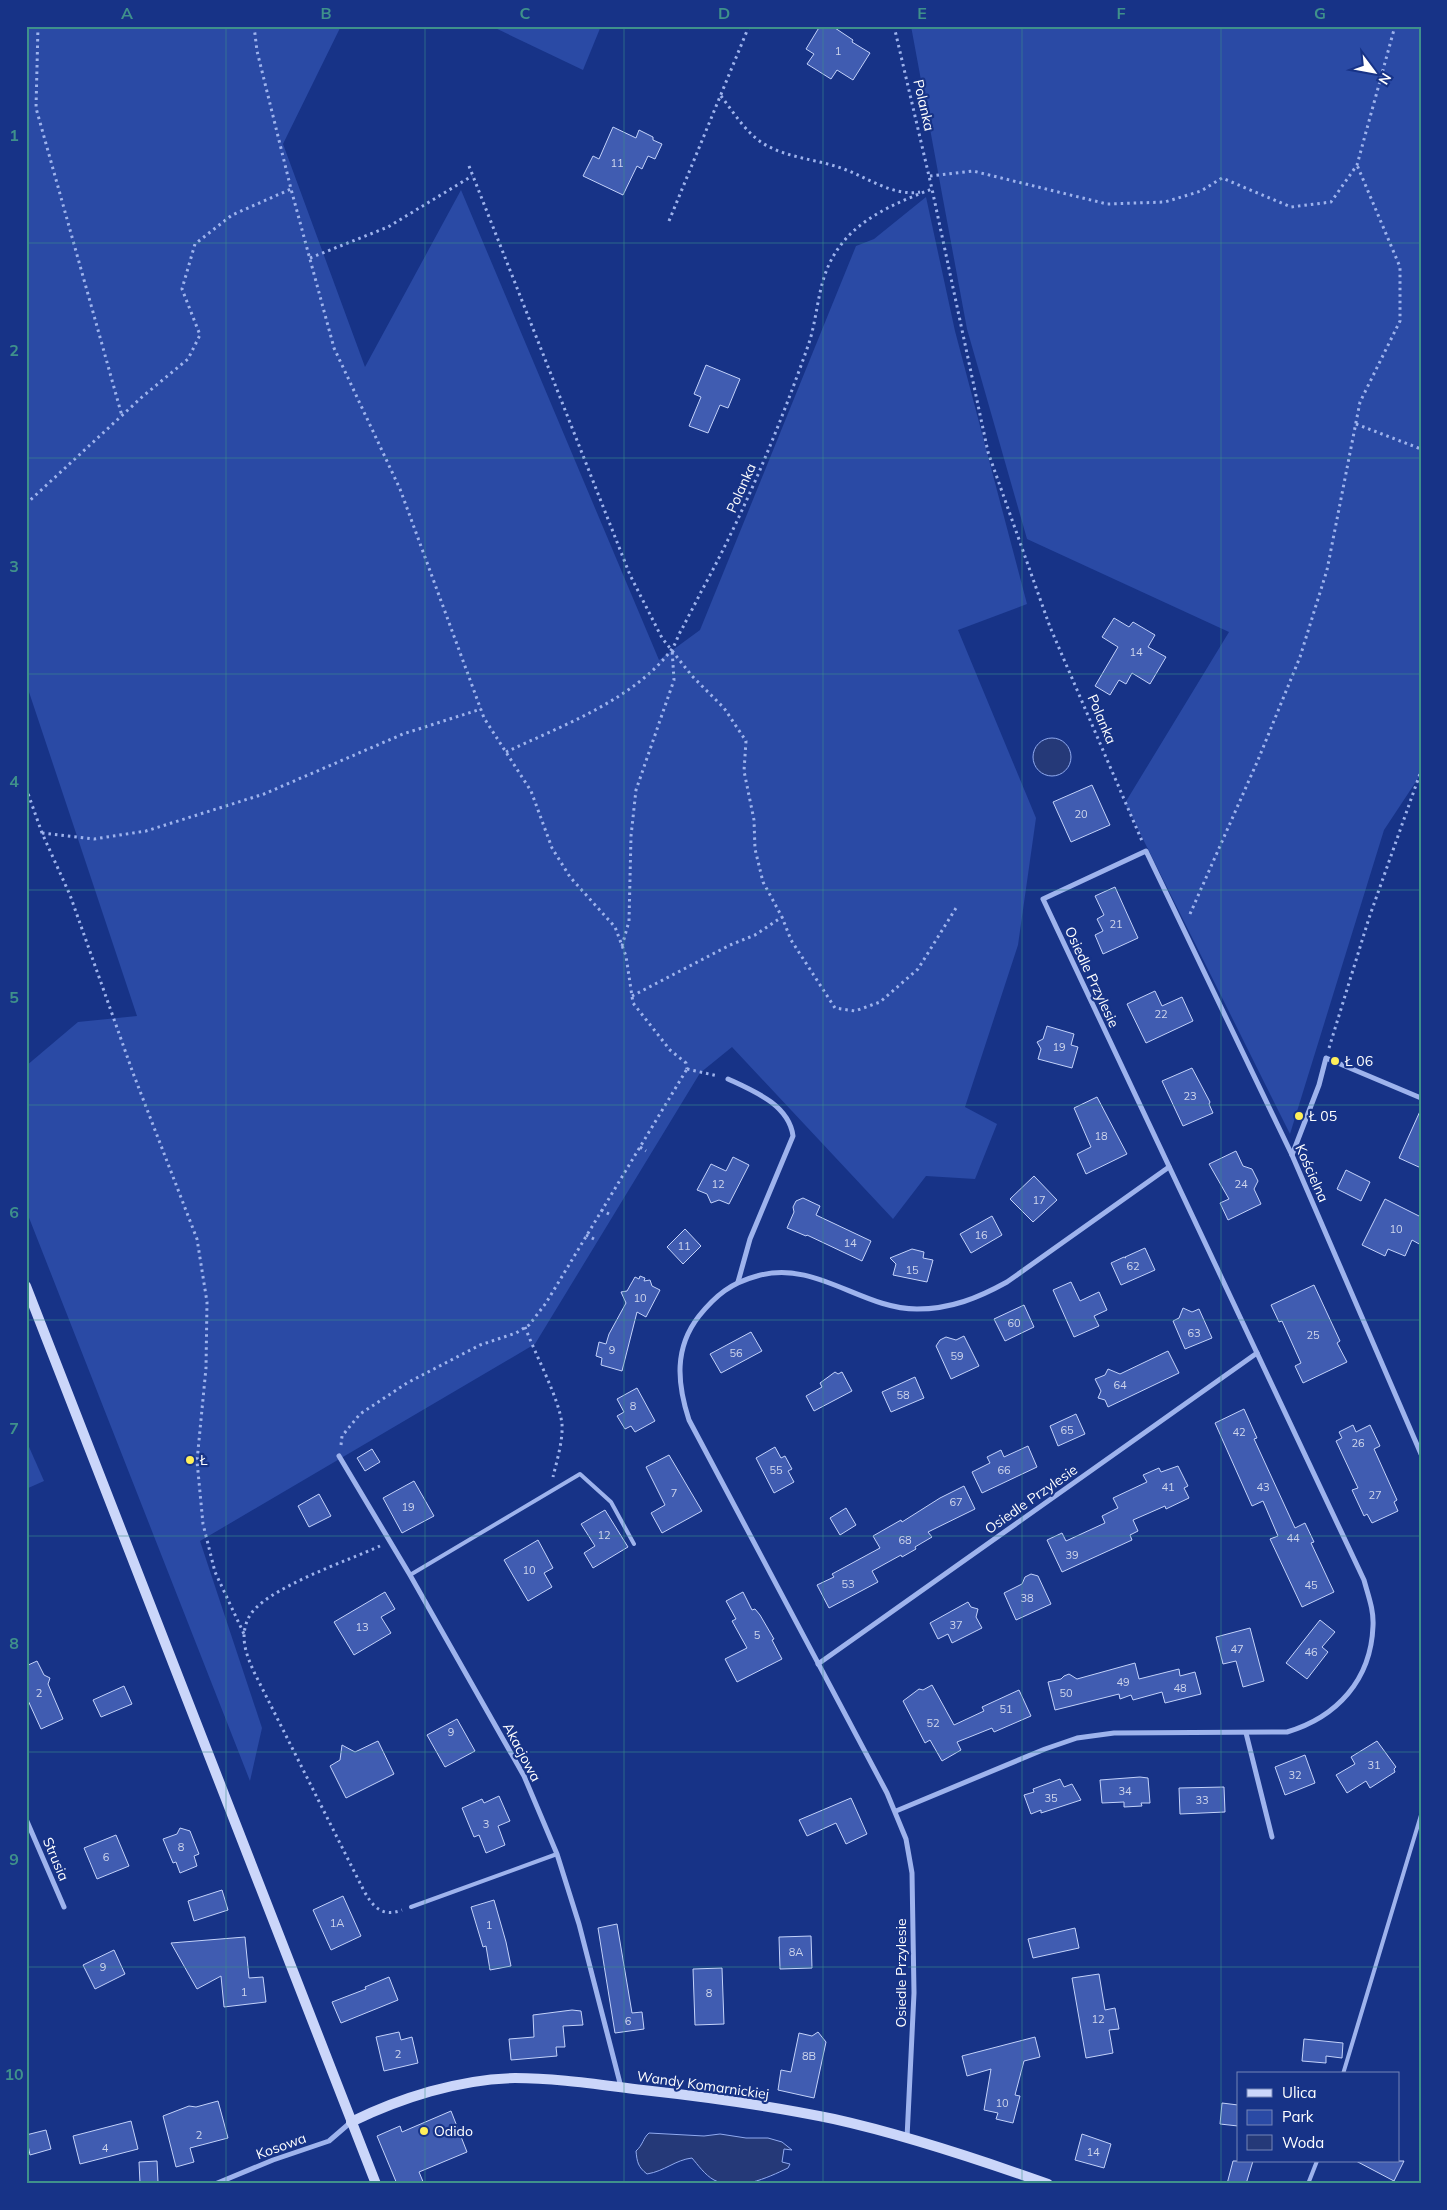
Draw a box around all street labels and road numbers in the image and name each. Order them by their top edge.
street label: Polanka [909,78,939,132]
street label: Polanka [722,460,760,516]
street label: Polanka [1084,691,1120,747]
street label: Osiedle Przylesie [1061,924,1123,1030]
street label: Kościelna [1291,1141,1333,1205]
street label: Osiedle Przylesie [981,1460,1081,1538]
street label: Akacjowa [499,1719,545,1785]
street label: Strusia [39,1835,73,1883]
street label: Osiedle Przylesie [892,1918,910,2028]
street label: Wandy Komarnickiej [636,2067,770,2103]
street label: Kosowa [253,2129,309,2163]

